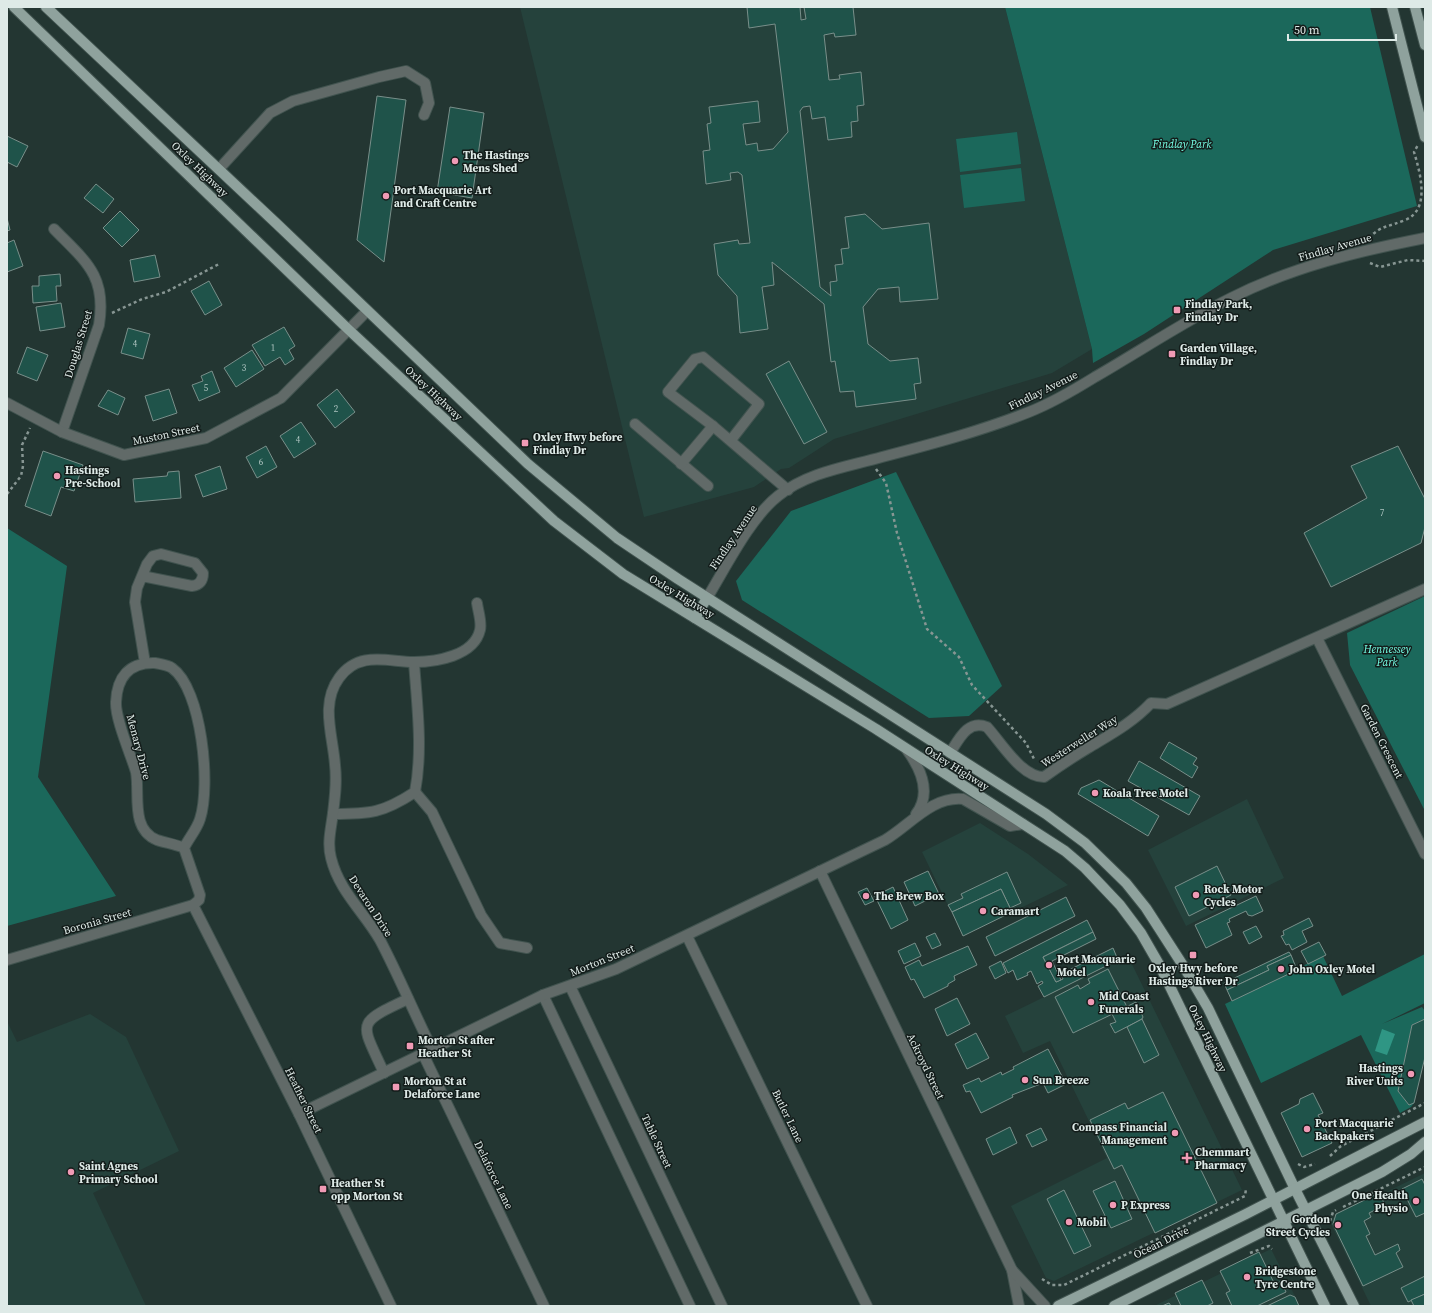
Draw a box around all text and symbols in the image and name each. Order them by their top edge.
scale bar [1288,16,1396,42]
text: 50 m [1294,22,1320,38]
park label: Findlay Park [1152,137,1212,152]
street label: Oxley Highway [168,138,232,201]
place label: The Hastings Mens Shed [463,148,529,176]
marker: The Hastings Mens Shed [450,156,460,166]
place label: Port Macquarie Art and Craft Centre [394,183,492,211]
marker: Port Macquarie Art and Craft Centre [381,191,391,201]
street label: Findlay Avenue [1297,230,1374,265]
place label: Findlay Park, Findlay Dr [1185,297,1252,325]
marker: Findlay Park, Findlay Dr [1172,305,1182,315]
street label: Douglas Street [61,308,96,380]
house number: 4 [133,338,138,350]
place label: Garden Village, Findlay Dr [1180,341,1257,369]
house number: 1 [271,342,275,354]
marker: Garden Village, Findlay Dr [1167,349,1177,359]
house number: 3 [242,362,247,374]
street label: Oxley Highway [402,363,466,424]
street label: Findlay Avenue [1006,367,1081,414]
house number: 5 [204,382,209,394]
house number: 2 [334,403,339,415]
street label: Muston Street [131,420,201,449]
place label: Oxley Hwy before Findlay Dr [533,430,623,458]
house number: 4 [296,434,301,446]
marker: Oxley Hwy before Findlay Dr [520,438,530,448]
house number: 6 [259,456,264,468]
place label: Hastings Pre-School [65,463,121,491]
marker: Hastings Pre-School [52,471,62,481]
street label: Findlay Avenue [706,502,761,573]
house number: 7 [1380,507,1385,519]
street label: Oxley Highway [646,571,718,622]
park label: Hennessey Park [1362,642,1411,670]
street label: Garden Crescent [1356,701,1407,781]
street label: Westerweller Way [1038,712,1121,771]
street label: Menary Drive [123,713,155,782]
street label: Oxley Highway [922,743,992,795]
place label: Koala Tree Motel [1103,786,1188,801]
marker: Koala Tree Motel [1090,788,1100,798]
street label: Devaron Drive [345,873,396,940]
place label: Rock Motor Cycles [1204,882,1264,910]
place label: The Brew Box [874,889,944,904]
marker: Rock Motor Cycles [1191,890,1201,900]
marker: The Brew Box [861,891,871,901]
street label: Boronia Street [61,904,133,938]
place label: Caramart [991,904,1040,919]
marker: Caramart [978,906,988,916]
street label: Morton Street [568,941,637,980]
marker: Oxley Hwy before Hastings River Dr [1188,950,1198,960]
place label: Port Macquarie Motel [1057,952,1136,980]
marker: Port Macquarie Motel [1044,960,1054,970]
place label: Oxley Hwy before Hastings River Dr [1148,961,1238,989]
place label: John Oxley Motel [1288,962,1376,977]
marker: John Oxley Motel [1276,964,1286,974]
place label: Mid Coast Funerals [1099,989,1150,1017]
marker: Mid Coast Funerals [1086,997,1096,1007]
street label: Oxley Highway [1185,1002,1231,1075]
street label: Ackroyd Street [903,1031,948,1102]
place label: Morton St after Heather St [418,1033,495,1061]
marker: Morton St after Heather St [405,1041,415,1051]
place label: Hastings River Units [1346,1061,1403,1089]
street label: Heather Street [281,1065,326,1136]
marker: Hastings River Units [1406,1069,1416,1079]
place label: Sun Breeze [1033,1073,1089,1088]
place label: Morton St at Delaforce Lane [404,1074,480,1102]
marker: Sun Breeze [1020,1075,1030,1085]
marker: Morton St at Delaforce Lane [391,1082,401,1092]
street label: Butler Lane [768,1087,807,1146]
street label: Table Street [638,1112,676,1171]
place label: Port Macquarie Backpakers [1315,1116,1394,1144]
place label: Compass Financial Management [1072,1120,1168,1148]
marker: Port Macquarie Backpakers [1302,1124,1312,1134]
marker: Compass Financial Management [1170,1128,1180,1138]
street label: Delaforce Lane [471,1139,517,1212]
place label: Chemmart Pharmacy [1195,1145,1250,1173]
marker: Chemmart Pharmacy [1182,1153,1192,1163]
place label: Saint Agnes Primary School [79,1159,158,1187]
marker: Saint Agnes Primary School [66,1167,76,1177]
place label: Heather St opp Morton St [331,1176,404,1204]
marker: Heather St opp Morton St [318,1184,328,1194]
place label: One Health Physio [1351,1188,1408,1216]
marker: One Health Physio [1411,1196,1421,1206]
place label: P Express [1121,1198,1170,1213]
marker: P Express [1108,1200,1118,1210]
place label: Gordon Street Cycles [1266,1212,1330,1240]
place label: Mobil [1077,1215,1107,1230]
marker: Mobil [1064,1217,1074,1227]
marker: Gordon Street Cycles [1333,1220,1343,1230]
street label: Ocean Drive [1131,1222,1192,1262]
place label: Bridgestone Tyre Centre [1255,1264,1317,1292]
marker: Bridgestone Tyre Centre [1242,1272,1252,1282]

